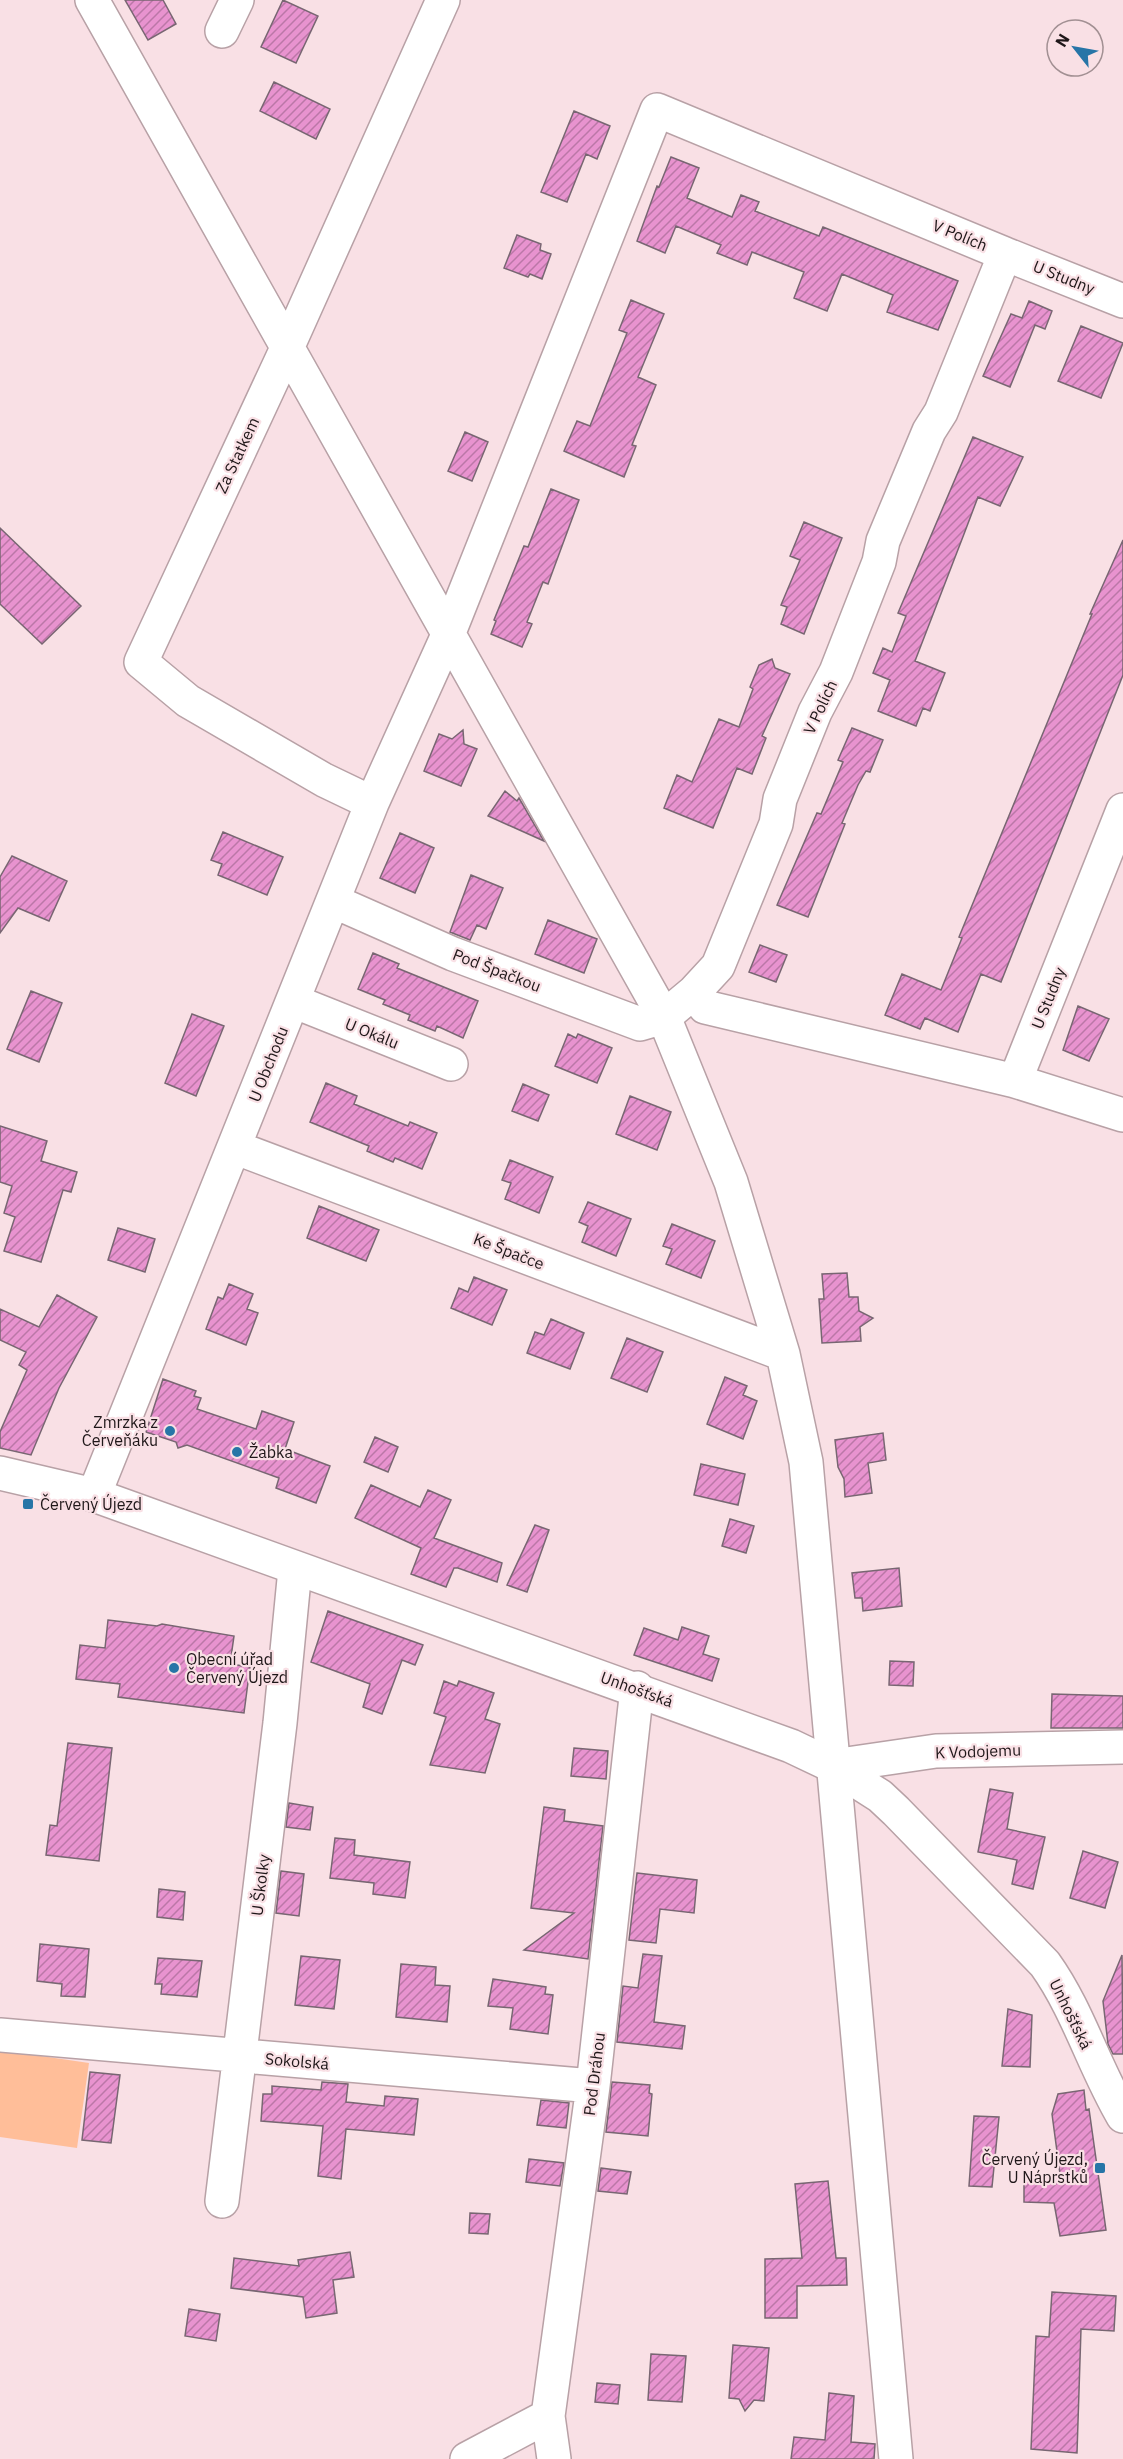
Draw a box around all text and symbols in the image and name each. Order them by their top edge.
north arrow [1045,18,1105,78]
text: N [1051,30,1074,50]
street label: V Polích [930,215,990,255]
street label: U Studny [1030,256,1098,298]
street label: Za Statkem [211,414,263,496]
street label: V Polích [799,677,841,737]
street label: Pod Špačkou [450,943,544,996]
street label: U Studny [1027,964,1069,1032]
street label: U Okálu [342,1013,402,1053]
street label: U Obchodu [244,1023,292,1105]
street label: Ke Špačce [471,1227,548,1274]
place label: Zmrzka z Červeňáku [82,1412,158,1450]
marker: Zmrzka z Červeňáku [163,1424,177,1438]
place label: Žabka [249,1442,293,1462]
marker: Žabka [230,1445,244,1459]
place label: Červený Újezd [40,1493,142,1514]
marker: Červený Újezd [21,1497,35,1511]
place label: Obecní úřad Červený Újezd [186,1649,288,1687]
marker: Obecní úřad Červený Újezd [167,1661,181,1675]
street label: Unhošťská [598,1667,677,1712]
street label: K Vodojemu [935,1740,1021,1762]
street label: U Školky [245,1853,274,1917]
street label: Unhošťská [1045,1975,1097,2053]
street label: Pod Dráhou [579,2031,609,2117]
street label: Sokolská [264,2048,330,2074]
place label: Červený Újezd, U Náprstků [982,2148,1088,2187]
marker: Červený Újezd, U Náprstků [1093,2161,1107,2175]

